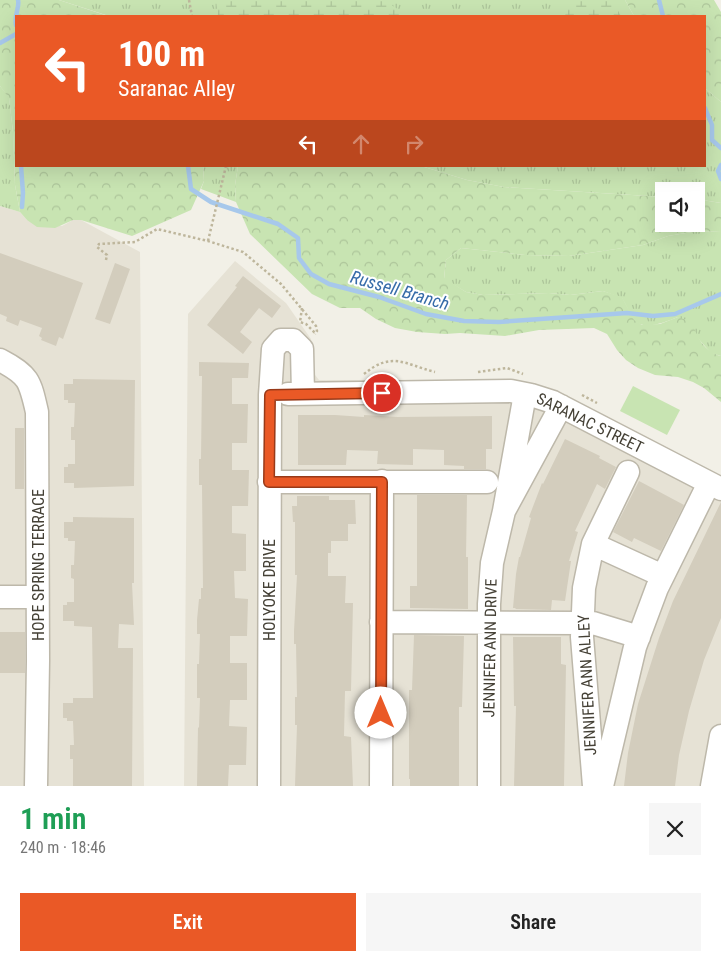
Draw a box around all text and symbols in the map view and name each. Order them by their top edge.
text: 100 m [118,34,205,75]
icon: left [35,35,100,100]
text: Saranac Alley [118,76,235,101]
icon: left [294,130,322,158]
icon: ahead [347,130,375,158]
icon: right [400,130,428,158]
map controls [655,182,705,232]
button: sound [655,182,705,232]
water label: Russell Branch [348,266,452,314]
pin [361,372,403,414]
icon: arrive [368,379,396,407]
street label: SARANAC STREET [533,389,647,457]
street label: HOPE SPRING TERRACE [29,489,48,641]
street label: HOLYOKE DRIVE [260,539,279,641]
street label: JENNIFER ANN DRIVE [479,579,501,717]
street label: JENNIFER ANN ALLEY [574,614,600,756]
position arrow [354,686,406,738]
text: 1 min [20,801,86,836]
button: close [649,803,701,855]
text: 240 m · 18:46 [20,838,106,857]
button: Exit [20,893,356,951]
button: Share [366,893,701,951]

